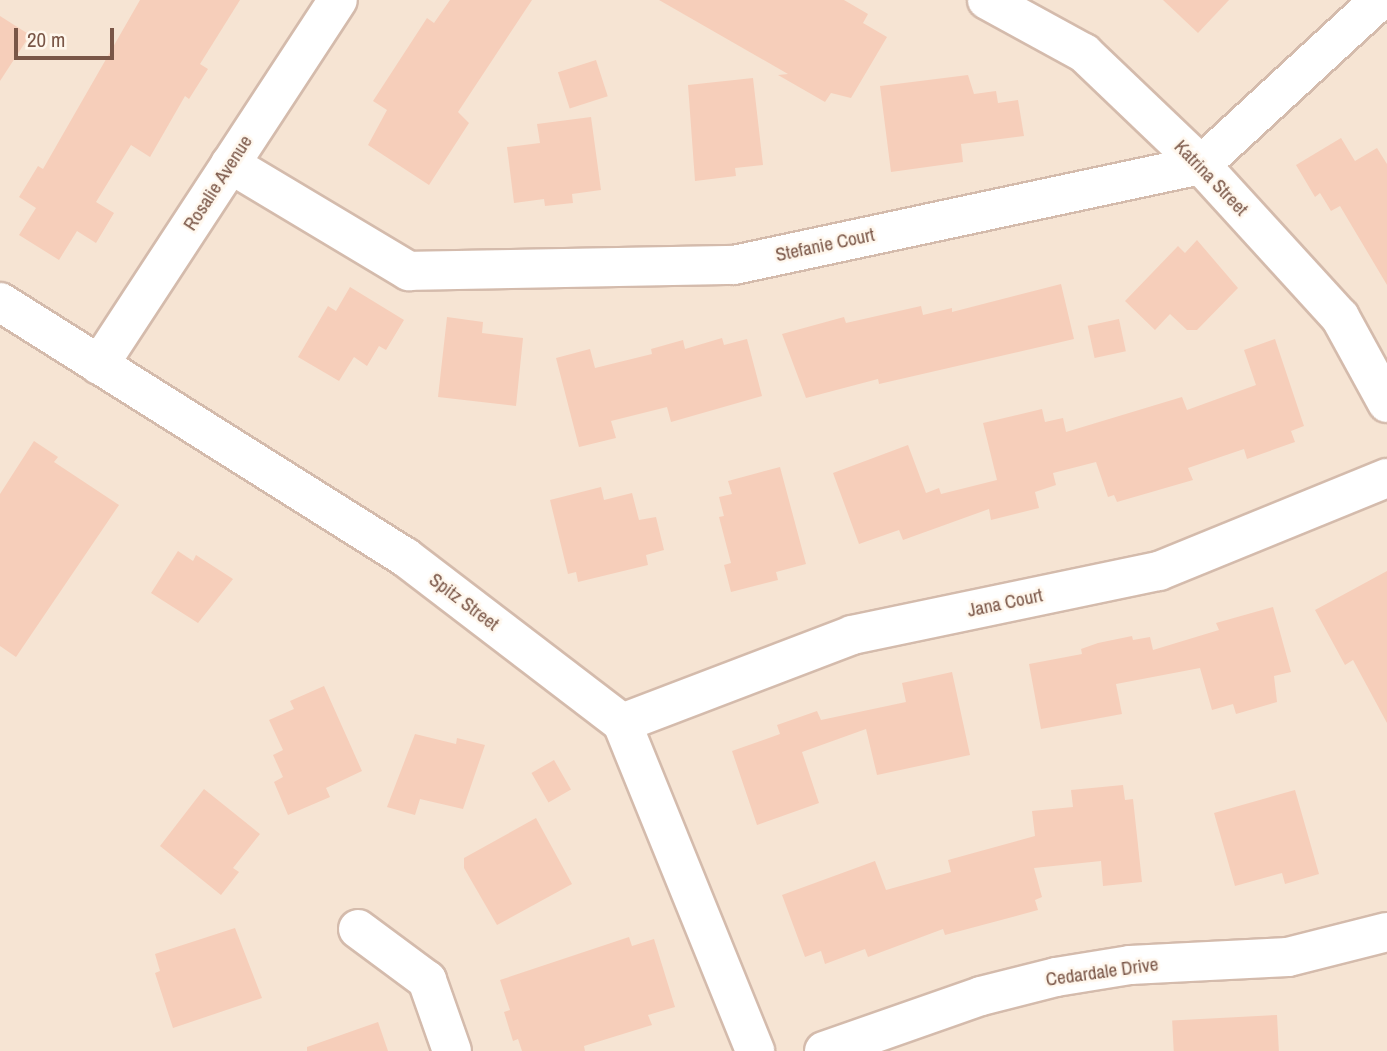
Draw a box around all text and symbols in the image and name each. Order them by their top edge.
scale bar [18,14,117,58]
text: 20 m [27,25,65,54]
street label: Rosalie Avenue [179,131,257,235]
street label: Katrina Street [1169,136,1253,220]
street label: Stefanie Court [773,223,877,267]
street label: Spitz Street [425,568,503,636]
street label: Jana Court [965,584,1045,622]
street label: Cedardale Drive [1044,953,1160,991]

